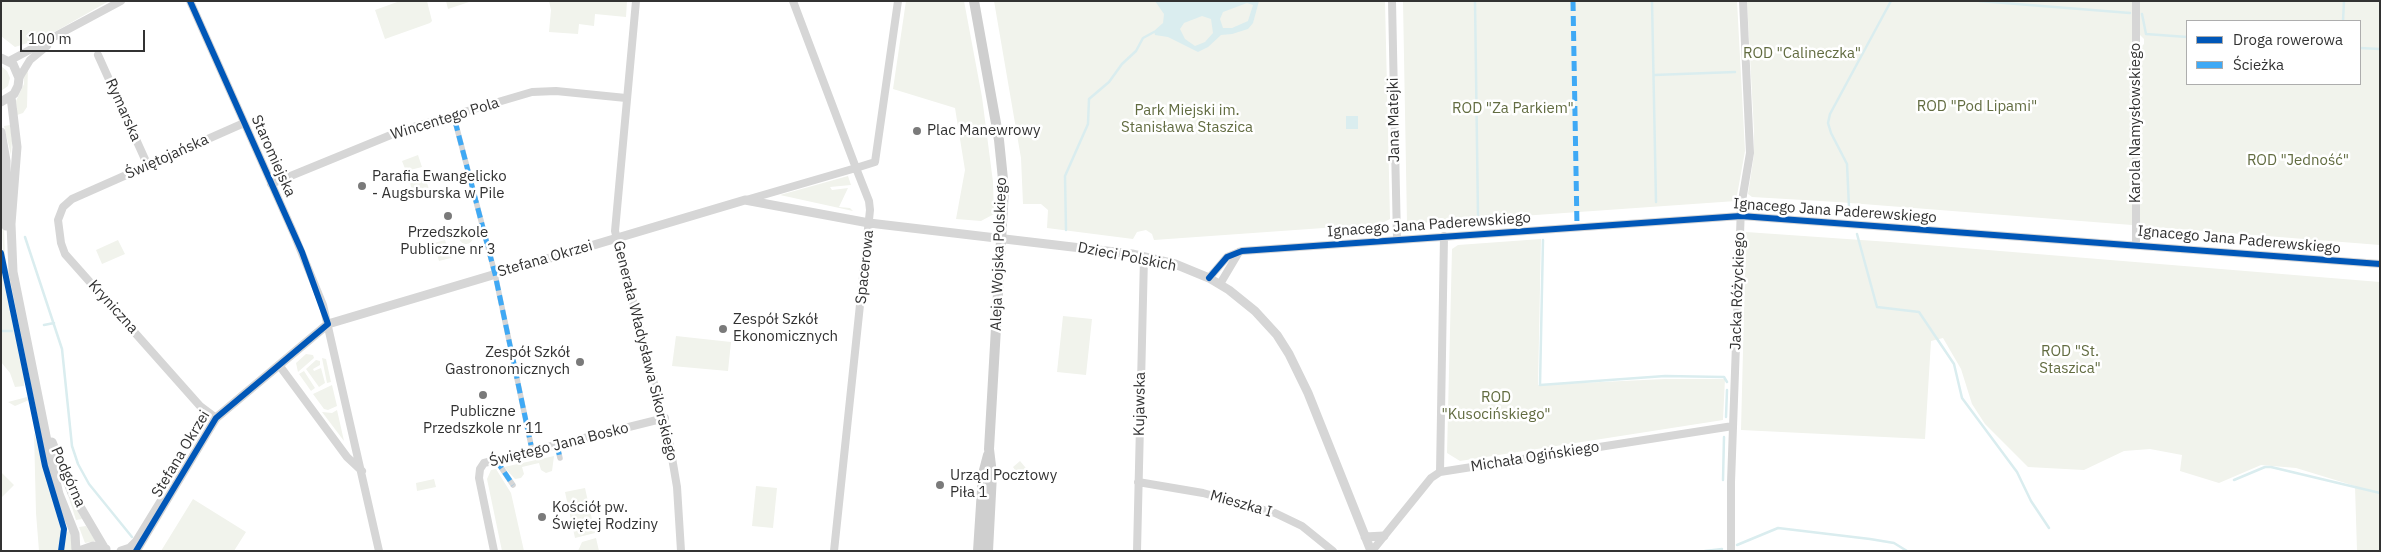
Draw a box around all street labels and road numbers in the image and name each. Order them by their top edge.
street label: Karola Namysłowskiego [2127,43,2145,203]
street label: Rymarska [101,76,145,144]
street label: Jana Matejki [1384,77,1404,163]
street label: Wincentego Pola [389,94,501,144]
street label: Staromiejska [247,112,299,200]
street label: Świętojańska [123,131,211,183]
street label: Aleja Wojska Polskiego [987,177,1011,331]
street label: Ignacego Jana Paderewskiego [1733,195,1937,227]
street label: Ignacego Jana Paderewskiego [1327,209,1531,241]
street label: Ignacego Jana Paderewskiego [2137,222,2341,258]
street label: Spacerowa [852,229,878,305]
street label: Jacka Różyckiego [1727,232,1749,350]
street label: Stefana Okrzei [495,237,595,281]
street label: Generała Władysława Sikorskiego [609,239,681,463]
street label: Dzieci Polskich [1076,239,1178,275]
street label: Kryniczna [84,277,142,337]
street label: Kujawska [1130,372,1150,436]
street label: Stefana Okrzei [148,407,214,501]
street label: Świętego Jana Bosko [488,419,630,471]
street label: Michała Ogińskiego [1469,438,1601,476]
street label: Podgórna [47,444,89,510]
street label: Mieszka I [1208,487,1274,521]

